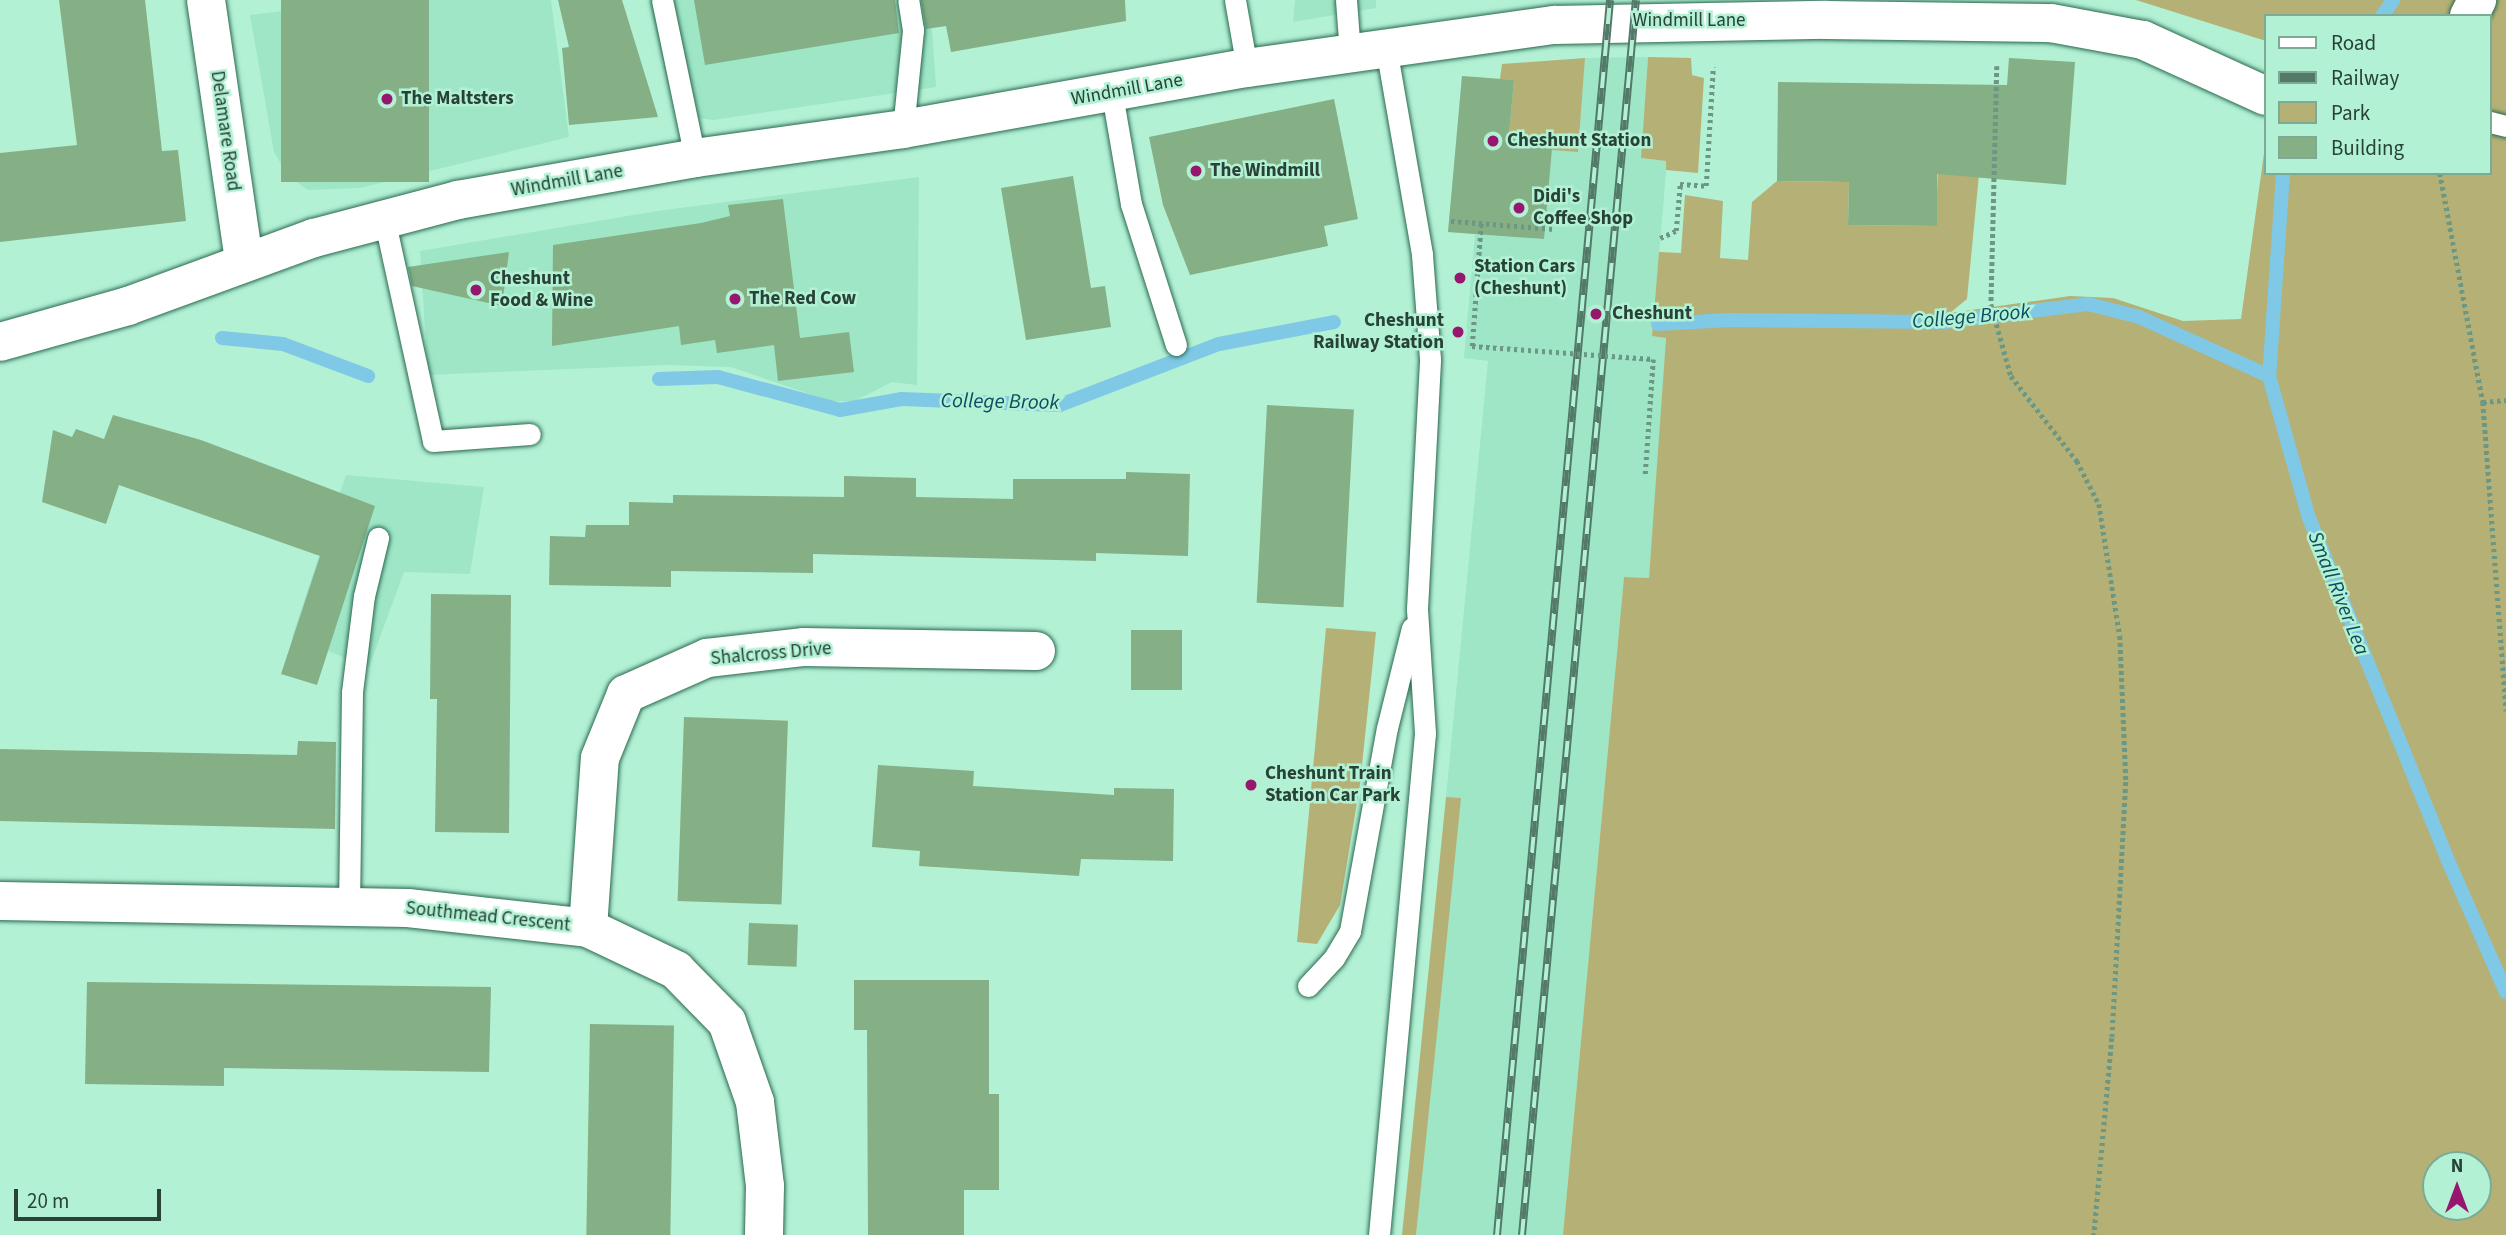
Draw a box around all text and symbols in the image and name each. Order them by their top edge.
street label: Windmill Lane [1632,10,1746,32]
legend [2264,14,2492,175]
text: Road [2331,28,2376,58]
text: Railway [2331,63,2399,93]
street label: Delamare Road [205,69,245,193]
street label: Windmill Lane [1069,69,1185,111]
place label: The Maltsters [401,88,514,110]
marker: The Maltsters [379,91,395,107]
text: Park [2331,98,2370,128]
place label: Cheshunt Station [1507,130,1651,152]
marker: Cheshunt Station [1485,133,1501,149]
text: Building [2331,133,2404,163]
street label: Windmill Lane [509,160,625,202]
place label: The Windmill [1210,160,1320,182]
marker: The Windmill [1188,163,1204,179]
place label: Didi's Coffee Shop [1533,186,1633,230]
marker: Didi's Coffee Shop [1511,200,1527,216]
place label: Station Cars (Cheshunt) [1474,256,1575,300]
place label: Cheshunt Food & Wine [490,268,593,312]
marker: Station Cars (Cheshunt) [1452,270,1468,286]
marker: Cheshunt Food & Wine [468,282,484,298]
place label: The Red Cow [749,288,856,310]
marker: The Red Cow [727,291,743,307]
water label: College Brook [1911,298,2031,334]
place label: Cheshunt [1612,303,1692,325]
marker: Cheshunt [1586,304,1606,324]
place label: Cheshunt Railway Station [1313,310,1444,354]
marker: Cheshunt Railway Station [1450,324,1466,340]
water label: College Brook [940,387,1060,415]
water label: Small River Lea [2303,527,2375,659]
street label: Shalcross Drive [710,637,832,671]
place label: Cheshunt Train Station Car Park [1265,763,1400,807]
marker: Cheshunt Train Station Car Park [1243,777,1259,793]
street label: Southmead Crescent [405,897,571,937]
north arrow [2422,1151,2492,1221]
text: N [2451,1153,2463,1180]
scale bar [18,1176,164,1220]
text: 20 m [27,1186,69,1216]

